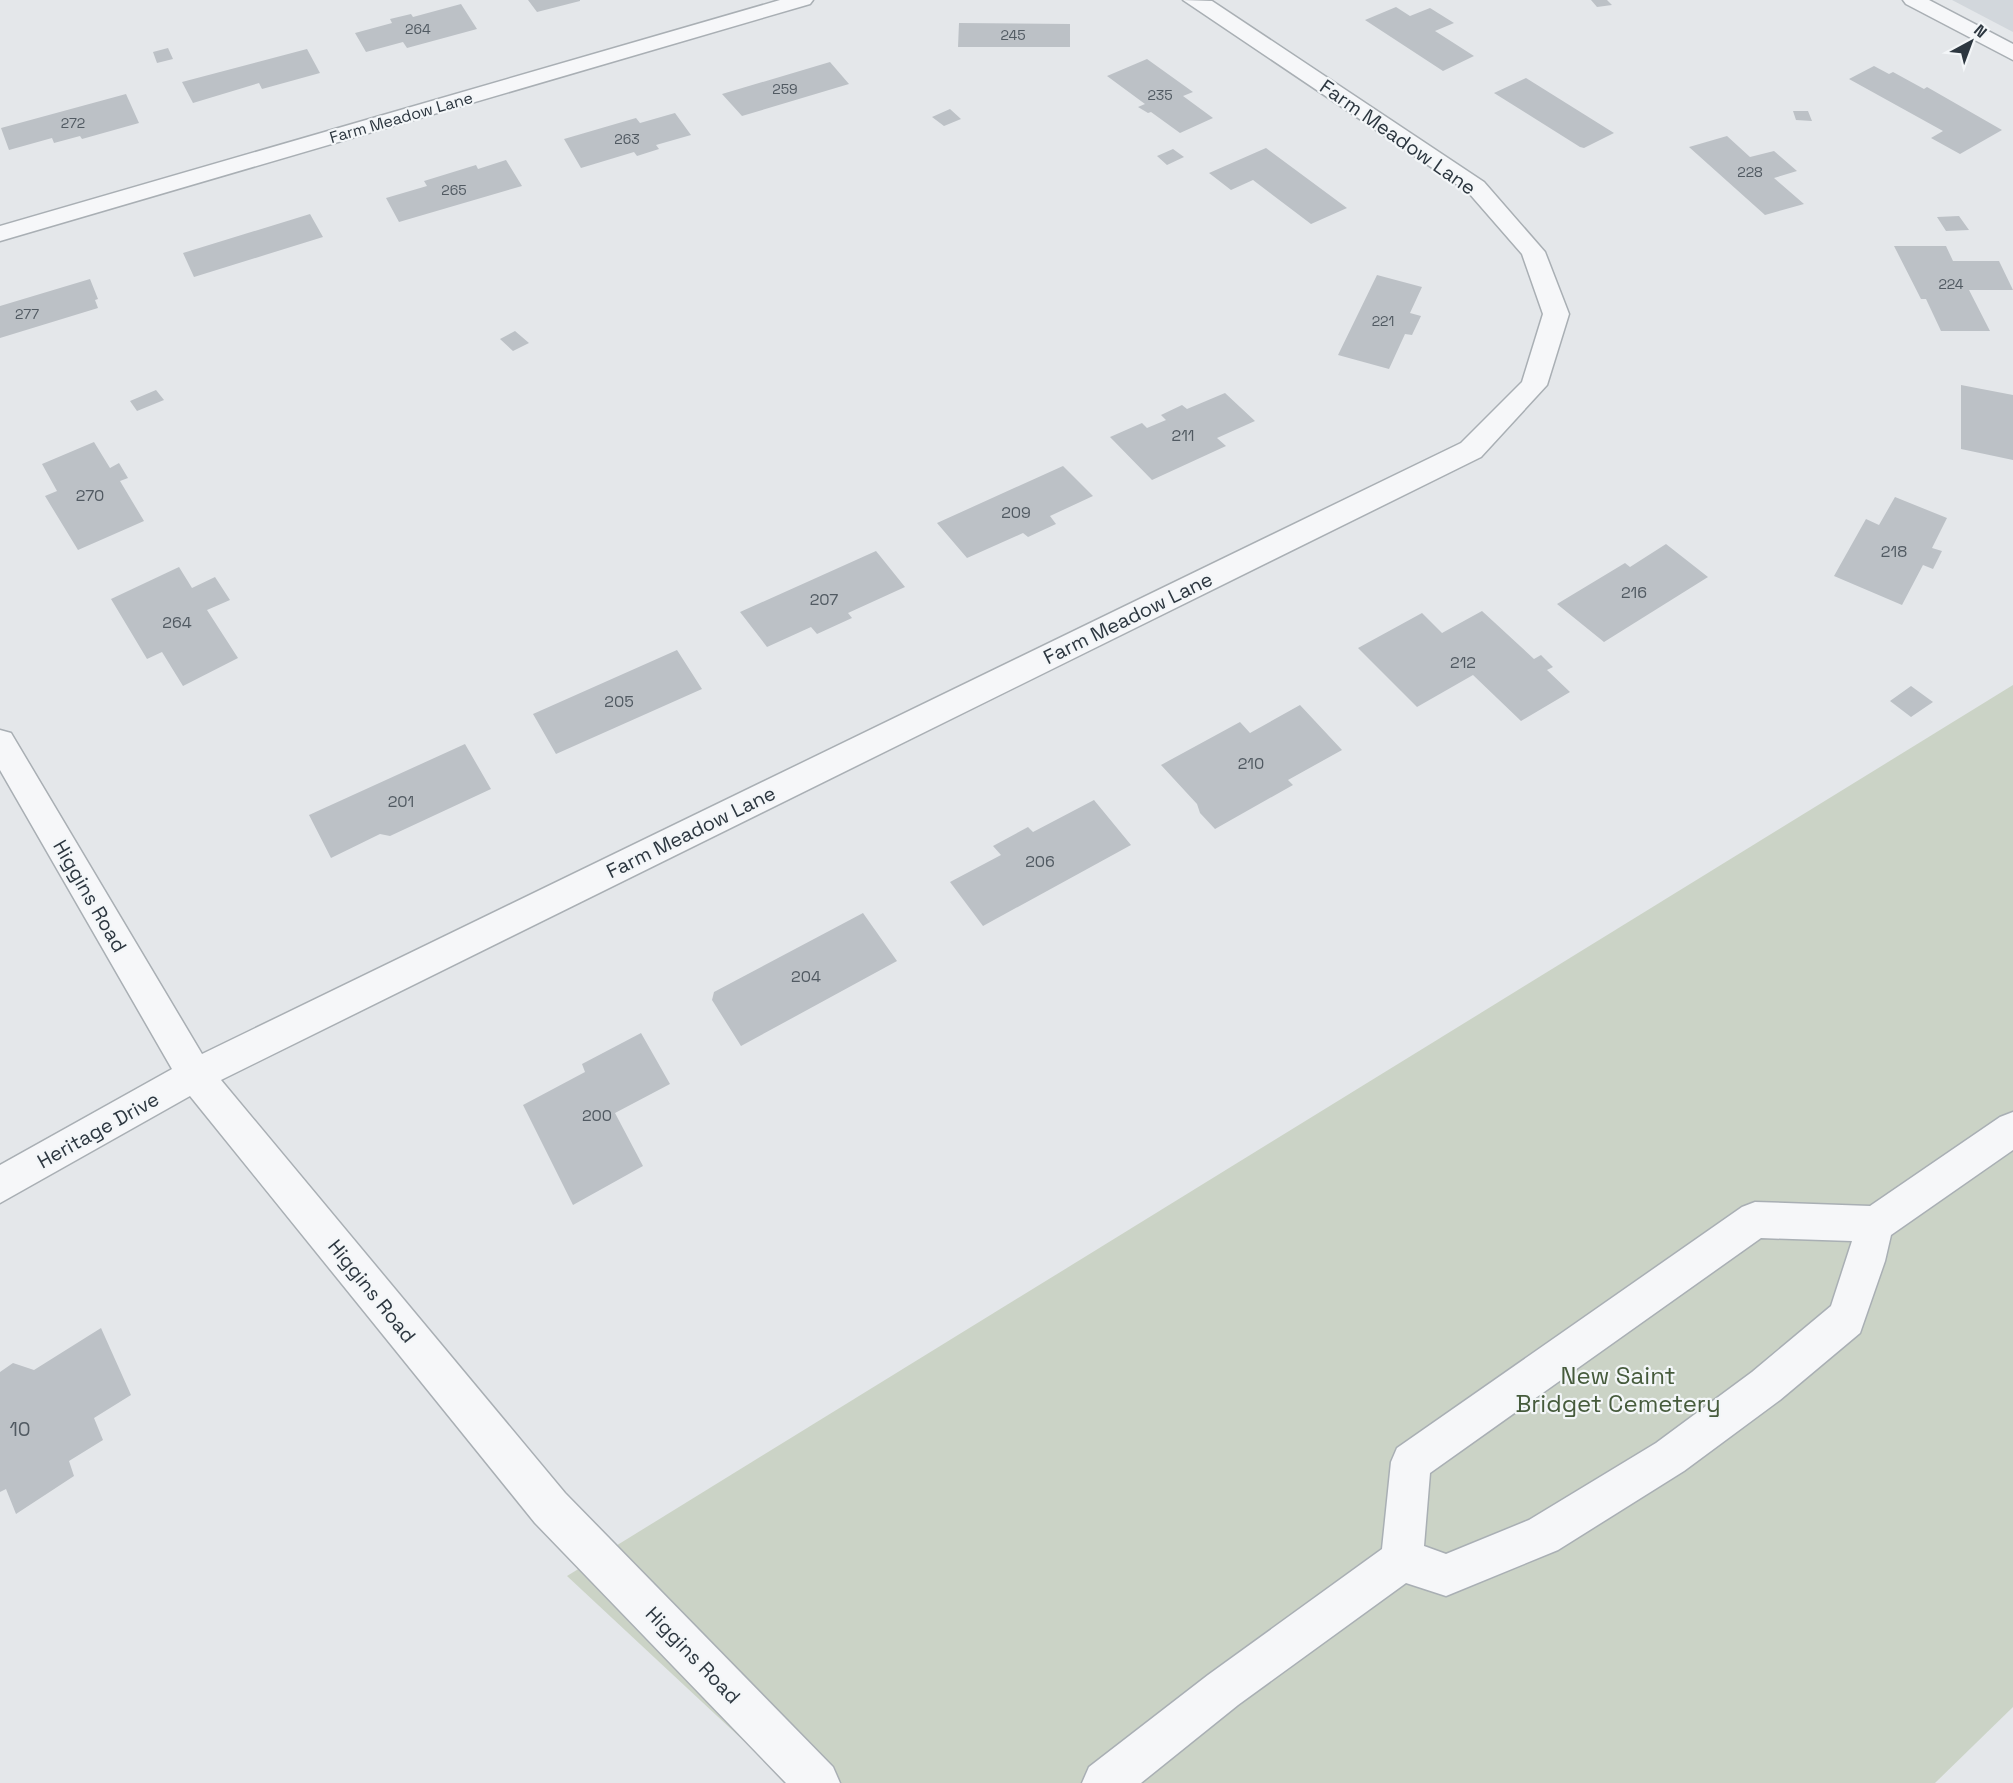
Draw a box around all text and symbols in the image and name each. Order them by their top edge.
north arrow [1941,12,2001,72]
house number: 264 [405,20,431,38]
text: N [1970,20,1991,43]
house number: 245 [1000,26,1026,44]
street label: Farm Meadow Lane [1315,73,1481,201]
house number: 259 [772,80,798,98]
house number: 235 [1147,86,1173,104]
street label: Farm Meadow Lane [327,87,475,148]
house number: 272 [61,114,85,132]
house number: 263 [614,130,640,148]
house number: 228 [1737,163,1763,181]
house number: 265 [441,181,467,199]
house number: 224 [1938,275,1964,293]
house number: 277 [15,305,39,323]
house number: 221 [1372,312,1394,330]
house number: 211 [1171,425,1195,446]
house number: 270 [76,485,104,506]
house number: 209 [1001,502,1031,523]
house number: 218 [1881,541,1907,562]
street label: Farm Meadow Lane [1039,566,1217,670]
house number: 216 [1621,582,1647,603]
house number: 207 [810,589,838,610]
house number: 264 [162,612,192,633]
house number: 212 [1450,652,1476,673]
house number: 205 [604,691,634,712]
house number: 210 [1238,753,1264,774]
street label: Farm Meadow Lane [602,780,780,884]
house number: 201 [388,791,414,812]
street label: Higgins Road [47,835,133,957]
house number: 206 [1025,851,1055,872]
house number: 204 [791,966,821,987]
street label: Heritage Drive [32,1086,164,1174]
house number: 200 [582,1105,612,1126]
street label: Higgins Road [322,1234,422,1348]
park label: New Saint Bridget Cemetery [1515,1360,1721,1419]
house number: 10 [9,1416,31,1442]
street label: Higgins Road [640,1601,746,1709]

